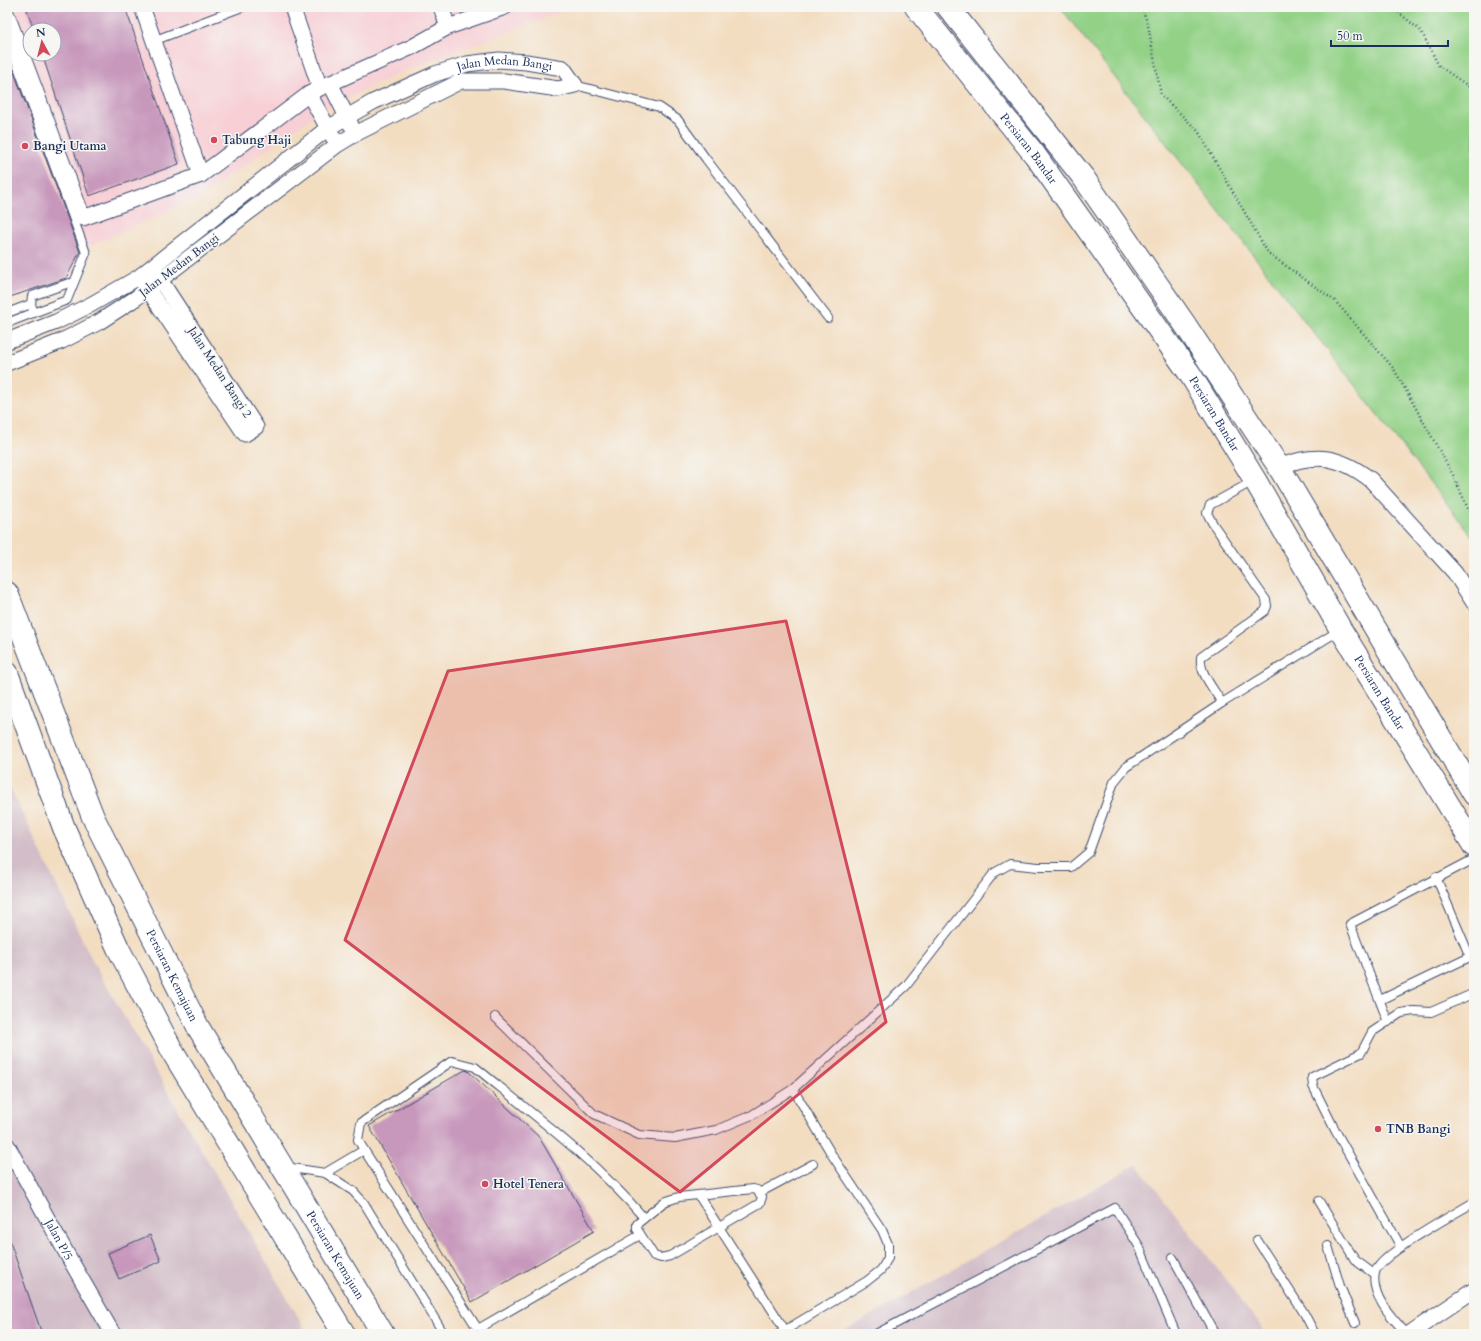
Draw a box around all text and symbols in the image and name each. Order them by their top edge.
north arrow [22,22,62,62]
scale bar [1331,22,1448,48]
text: N [35,24,47,41]
text: 50 m [1337,28,1364,44]
street label: Jalan Medan Bangi [453,52,554,75]
street label: Persiaran Bandar [996,110,1061,188]
place label: Tabung Haji [222,132,292,148]
marker: Tabung Haji [209,135,219,145]
place label: Bangi Utama [33,138,107,154]
marker: Bangi Utama [20,141,30,151]
street label: Jalan Medan Bangi [134,229,223,302]
street label: Jalan Medan Bangi 2 [183,322,255,421]
street label: Persiaran Bandar [1185,373,1244,455]
street label: Persiaran Bandar [1350,652,1409,734]
street label: Persiaran Kemajuan [142,927,202,1024]
place label: TNB Bangi [1386,1121,1451,1137]
marker: TNB Bangi [1373,1124,1383,1134]
place label: Hotel Tenera [493,1176,564,1192]
marker: Hotel Tenera [480,1179,490,1189]
street label: Persiaran Kemajuan [303,1208,368,1303]
street label: Jalan P/5 [40,1214,77,1263]

